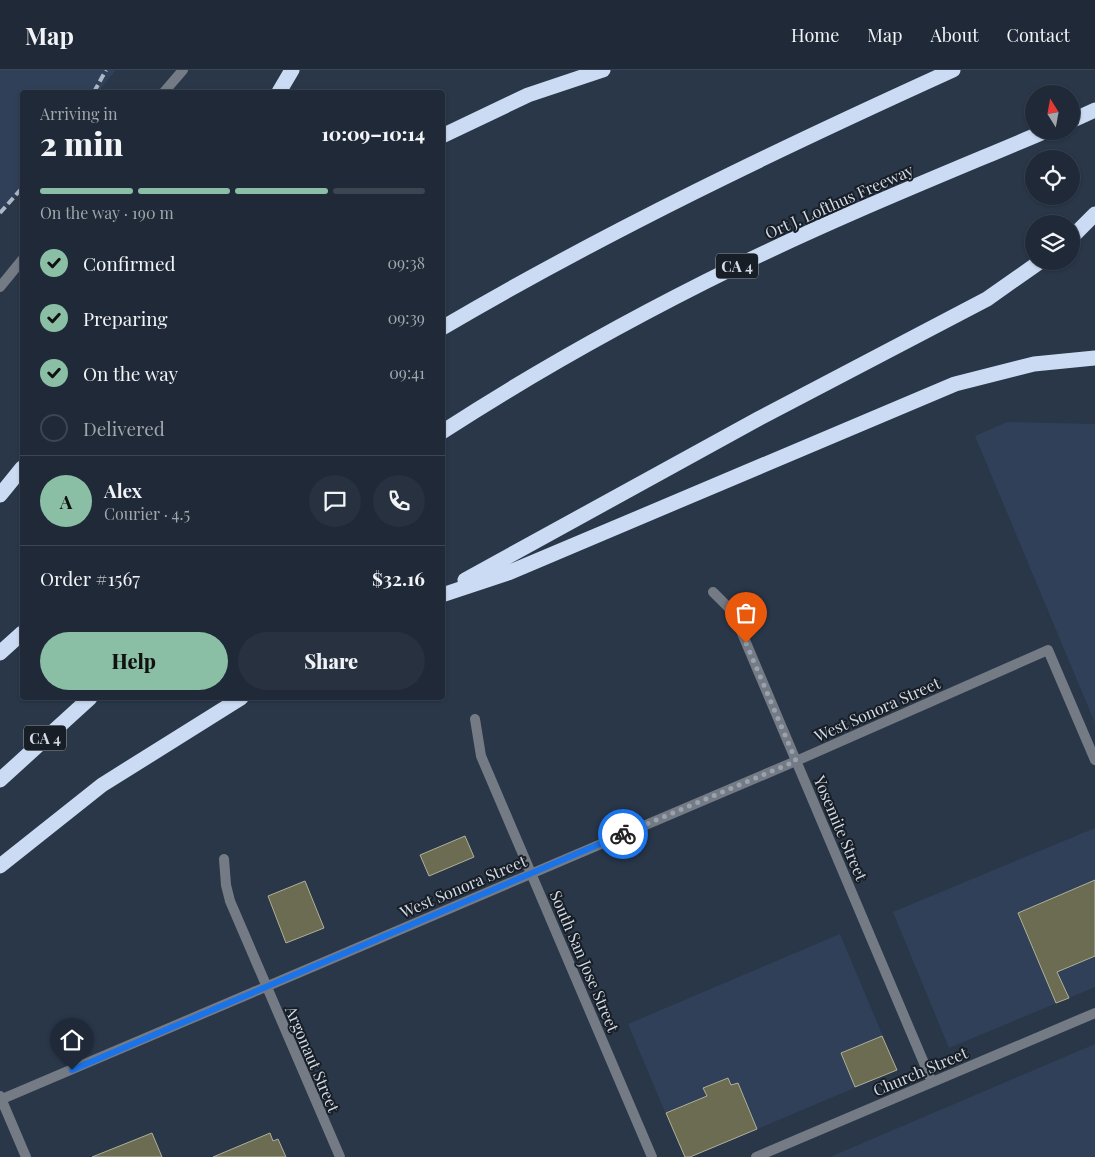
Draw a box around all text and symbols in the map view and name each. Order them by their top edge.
text: Map [25,19,74,51]
text: Home [791,23,839,47]
text: Map [867,23,902,47]
text: About [930,23,979,47]
text: Contact [1007,23,1070,47]
north arrow [1025,85,1080,140]
map controls [1025,85,1080,270]
text: Arriving in [40,103,118,124]
text: 10:09–10:14 [321,120,425,146]
text: 2 min [40,121,123,164]
button: locate [1025,150,1080,205]
street label: Ort J. Lofthus Freeway [761,159,917,243]
text: On the way · 190 m [40,202,174,223]
button: layers [1025,215,1080,270]
icon: check [40,249,68,277]
text: Confirmed [83,250,176,276]
text: 09:38 [387,252,425,273]
road number: CA 4 [716,254,758,278]
icon: check [40,304,68,332]
text: Preparing [83,305,168,331]
text: 09:39 [388,307,425,328]
icon: check [40,359,68,387]
text: On the way [83,360,178,386]
text: 09:41 [389,362,425,383]
text: Delivered [83,415,165,441]
button: chat [309,475,361,527]
button: phone [373,475,425,527]
text: Alex [104,477,142,503]
text: A [60,488,72,514]
text: Courier · 4.5 [104,503,190,524]
text: Order #1567 [40,565,140,591]
text: $32.16 [372,565,425,591]
pin [725,592,767,643]
icon: bag [732,599,760,627]
button: Help [40,632,228,690]
button: Share [238,632,425,690]
street label: West Sonora Street [810,672,943,747]
road number: CA 4 [24,726,66,750]
street label: Yosemite Street [809,771,873,884]
courier [598,809,648,859]
icon: bike [609,820,637,848]
street label: West Sonora Street [396,850,530,923]
street label: South San Jose Street [546,887,624,1035]
street label: Argonaut Street [281,1002,345,1116]
pin [51,1019,93,1070]
icon: home [58,1026,86,1054]
street label: Church Street [870,1042,971,1100]

